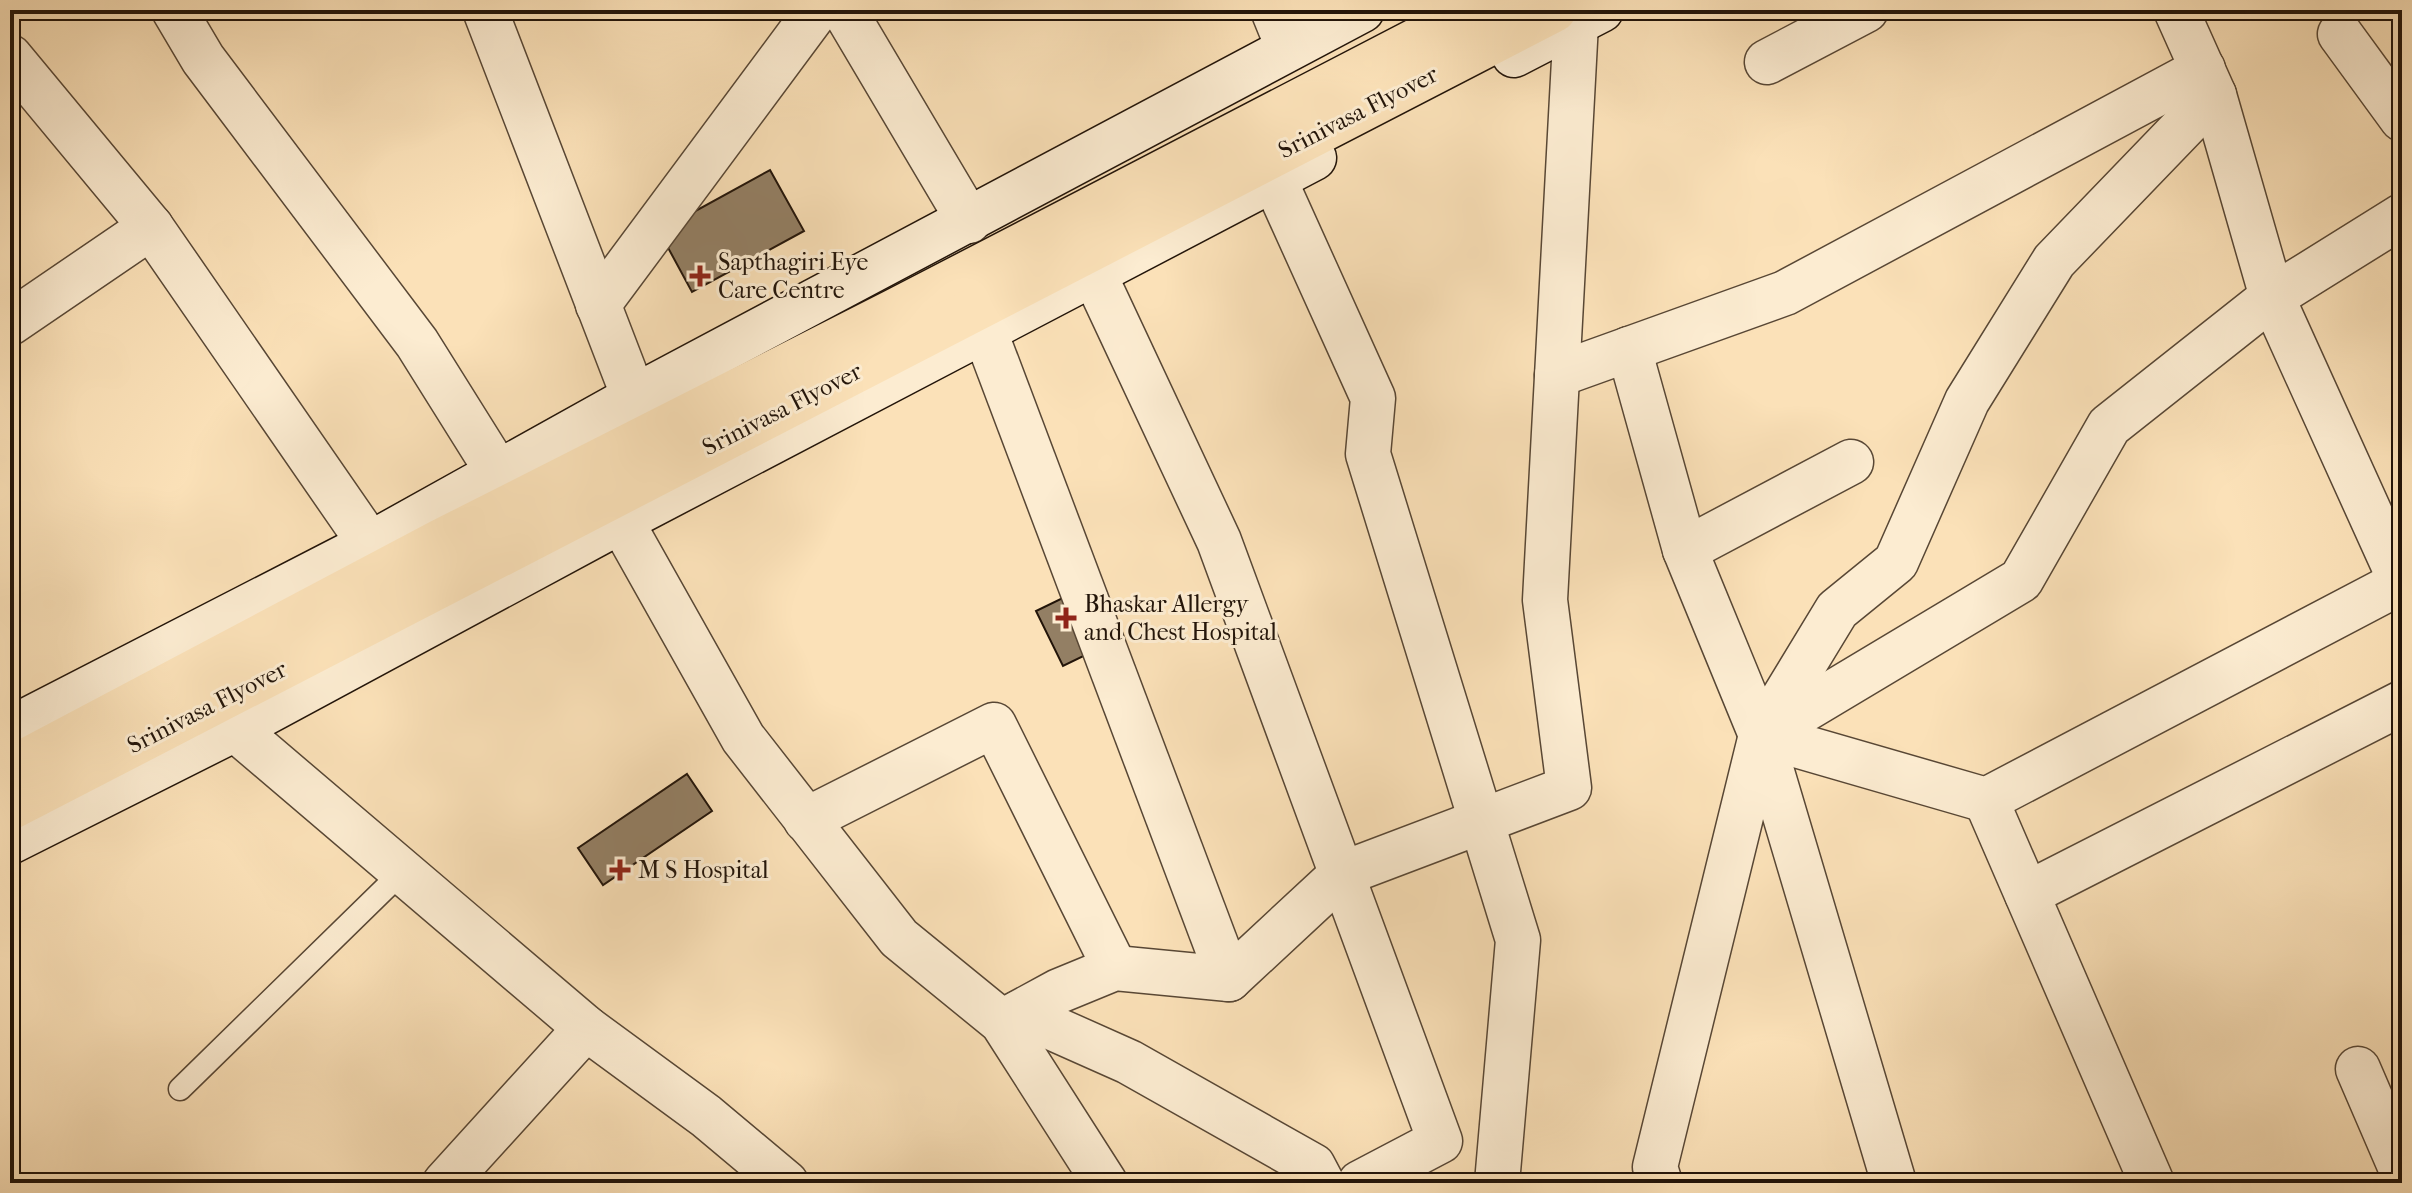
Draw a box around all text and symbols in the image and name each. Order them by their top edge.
street label: Srinivasa Flyover [1274,59,1443,164]
place label: Sapthagiri Eye Care Centre [718,248,869,304]
marker: Sapthagiri Eye Care Centre [689,265,711,287]
street label: Srinivasa Flyover [698,356,867,461]
place label: Bhaskar Allergy and Chest Hospital [1084,590,1277,646]
marker: Bhaskar Allergy and Chest Hospital [1055,607,1077,629]
street label: Srinivasa Flyover [123,654,292,759]
place label: M S Hospital [638,856,769,884]
marker: M S Hospital [609,859,631,881]

